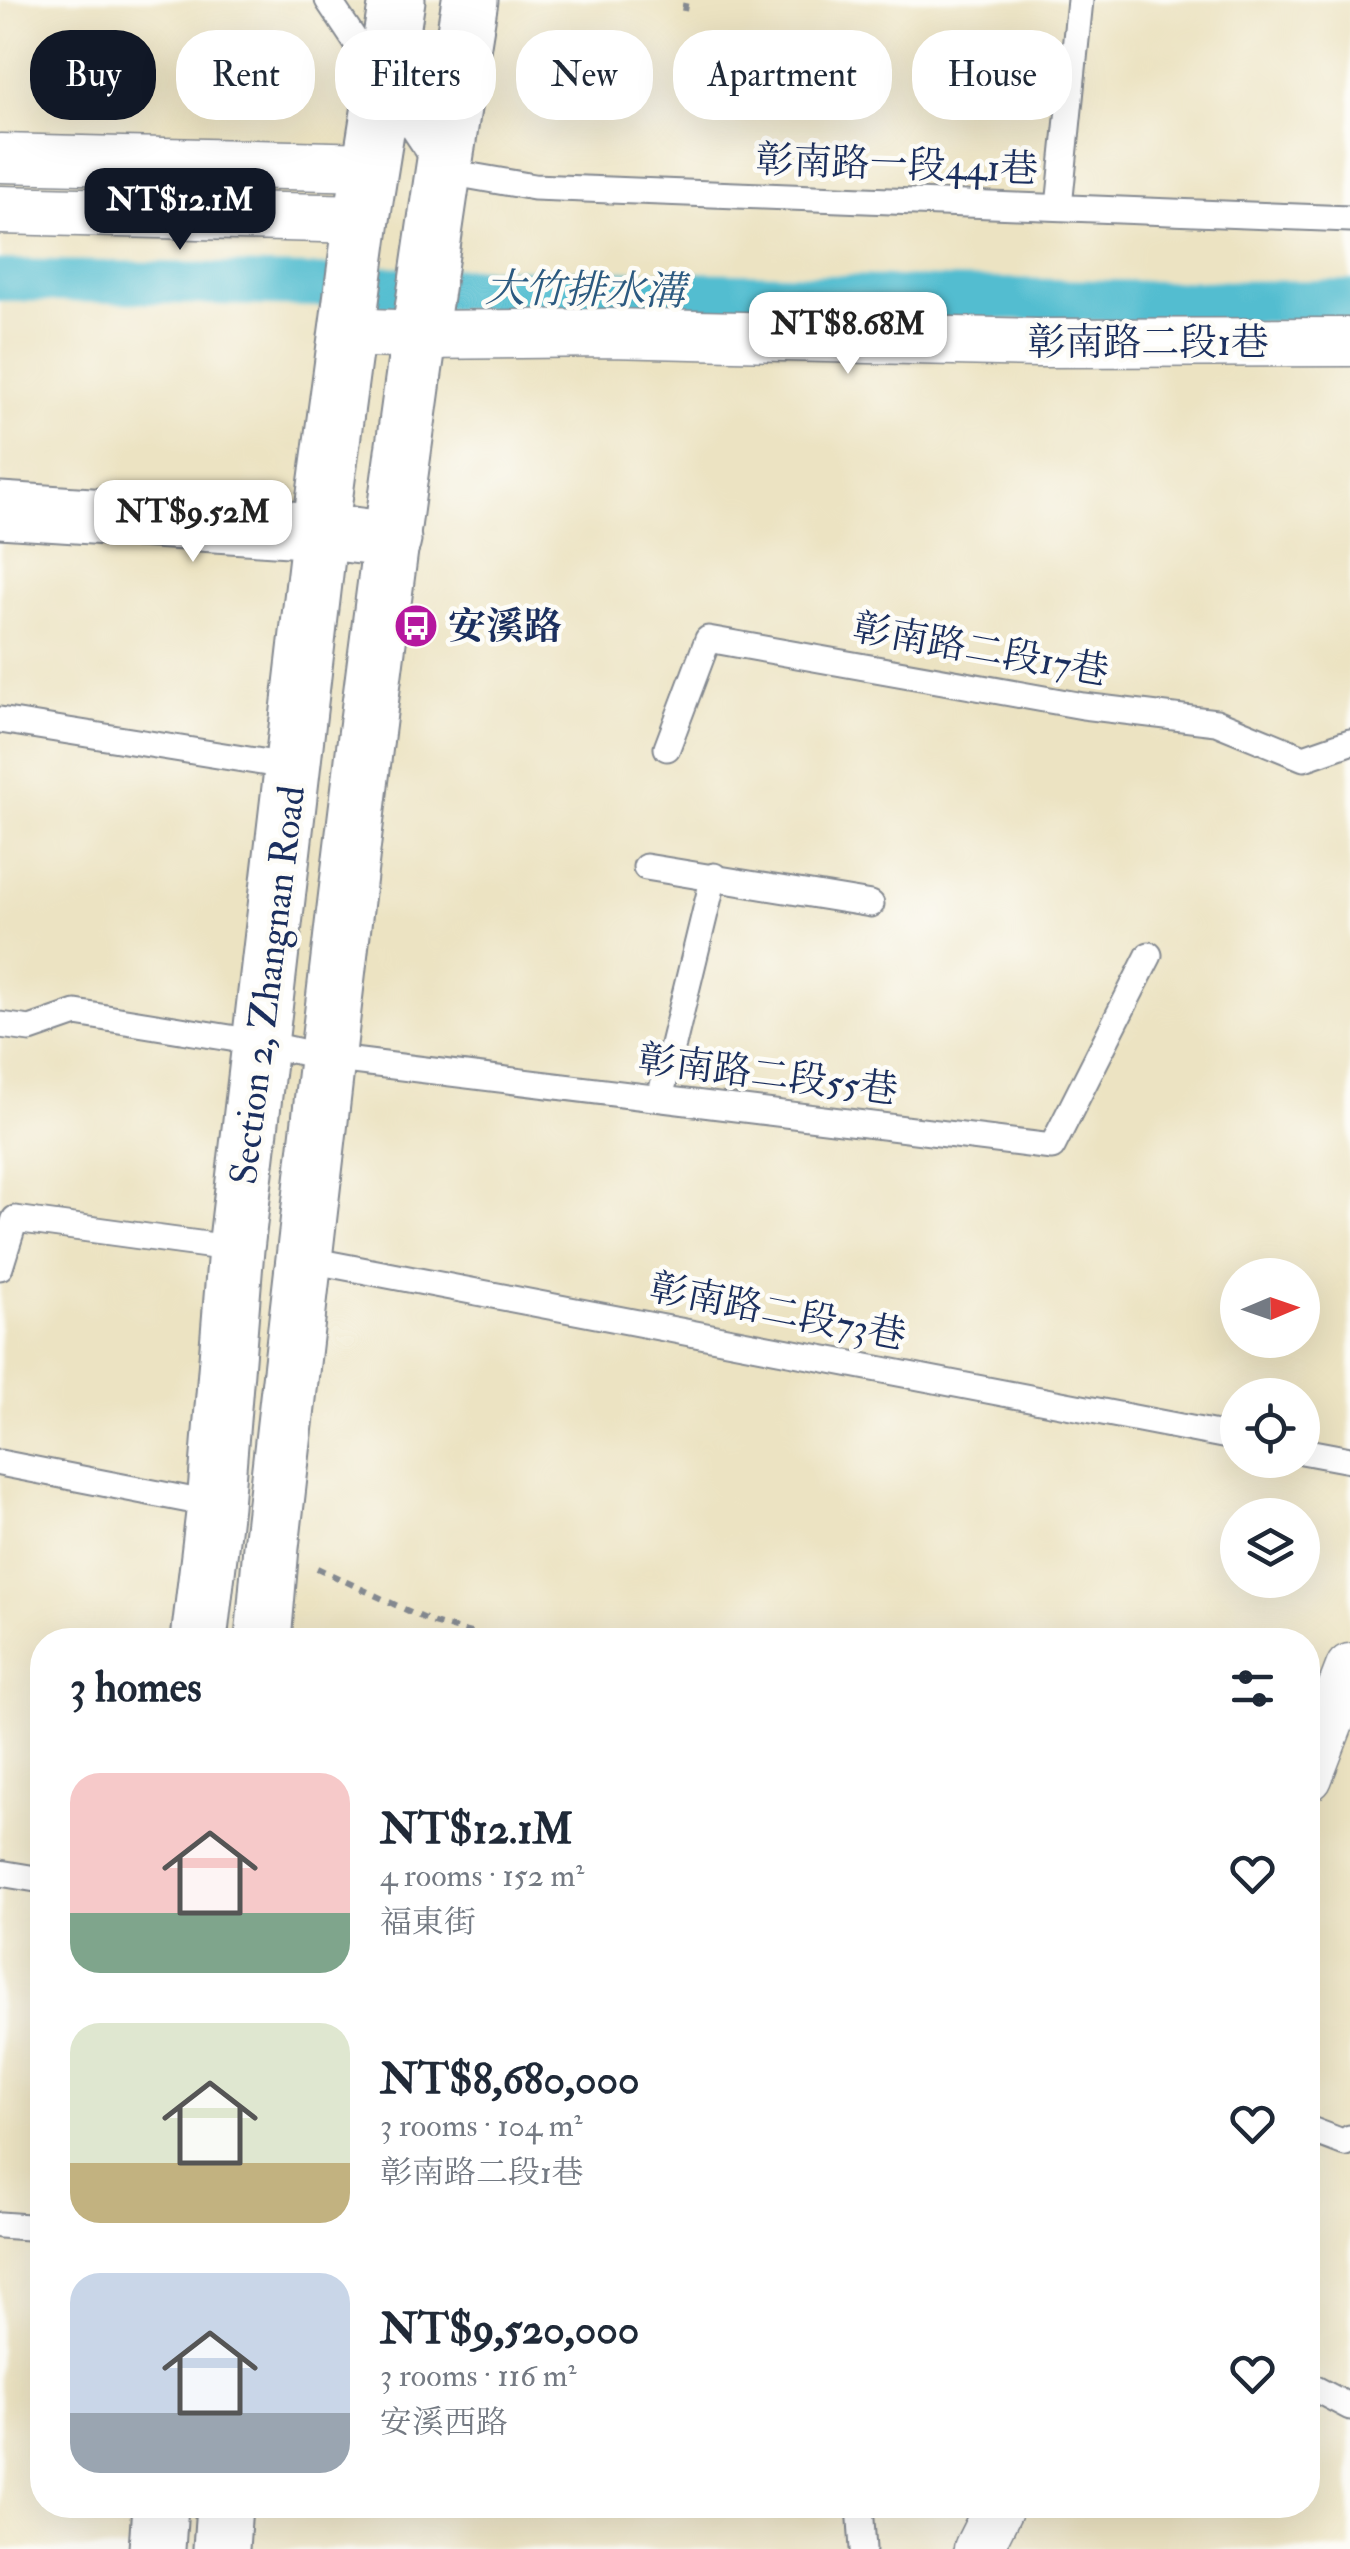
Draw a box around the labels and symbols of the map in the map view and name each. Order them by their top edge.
street label: 彰南路一段441巷 [755,136,1039,194]
pin: NT$12.1M [77,168,283,253]
water label: 大竹排水溝 [485,263,691,318]
pin: NT$8.68M [745,292,951,377]
street label: 彰南路二段1巷 [1027,319,1269,367]
pin: NT$9.52M [90,480,296,565]
bus stop icon: 安溪路 [393,603,439,649]
place label: 安溪路 [448,603,562,651]
street label: 彰南路二段17巷 [849,604,1113,696]
street label: Section 2, Zhangnan Road [220,783,316,1187]
street label: 彰南路二段55巷 [635,1035,901,1115]
north arrow [1220,1258,1320,1358]
street label: 彰南路二段73巷 [646,1264,910,1360]

